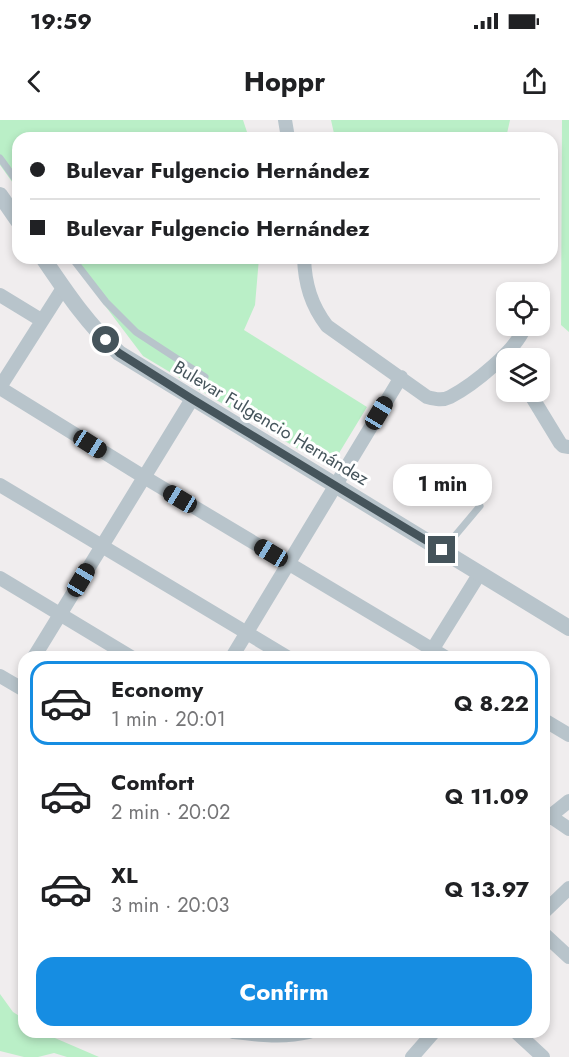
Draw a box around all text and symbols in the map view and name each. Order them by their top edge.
text: 19:59 [30,5,92,37]
text: Hoppr [244,62,325,101]
icon: back [18,65,51,98]
icon: share [518,65,551,98]
text: Bulevar Fulgencio Hernández [66,154,370,186]
text: Bulevar Fulgencio Hernández [66,212,370,244]
map controls [496,282,550,402]
button: locate [496,282,550,336]
route start [92,326,119,353]
button: layers [496,348,550,402]
street label: Bulevar Fulgencio Hernández [168,354,374,492]
car [362,393,396,433]
car [70,427,110,461]
callout: 1 min [392,463,492,505]
text: 1 min [418,470,467,499]
car [160,482,200,516]
car [251,536,291,570]
route end [428,536,455,563]
car [64,560,98,600]
text: Economy [111,673,203,705]
icon: car [39,676,93,730]
text: Q 8.22 [454,687,529,719]
text: 1 min · 20:01 [111,705,226,734]
text: Comfort [111,766,194,798]
icon: car [39,769,93,823]
text: Q 11.09 [445,780,529,812]
text: 2 min · 20:02 [111,798,230,827]
text: XL [111,859,138,891]
icon: car [39,862,93,916]
text: Q 13.97 [444,873,529,905]
text: 3 min · 20:03 [111,891,230,920]
button: Confirm [36,957,532,1026]

